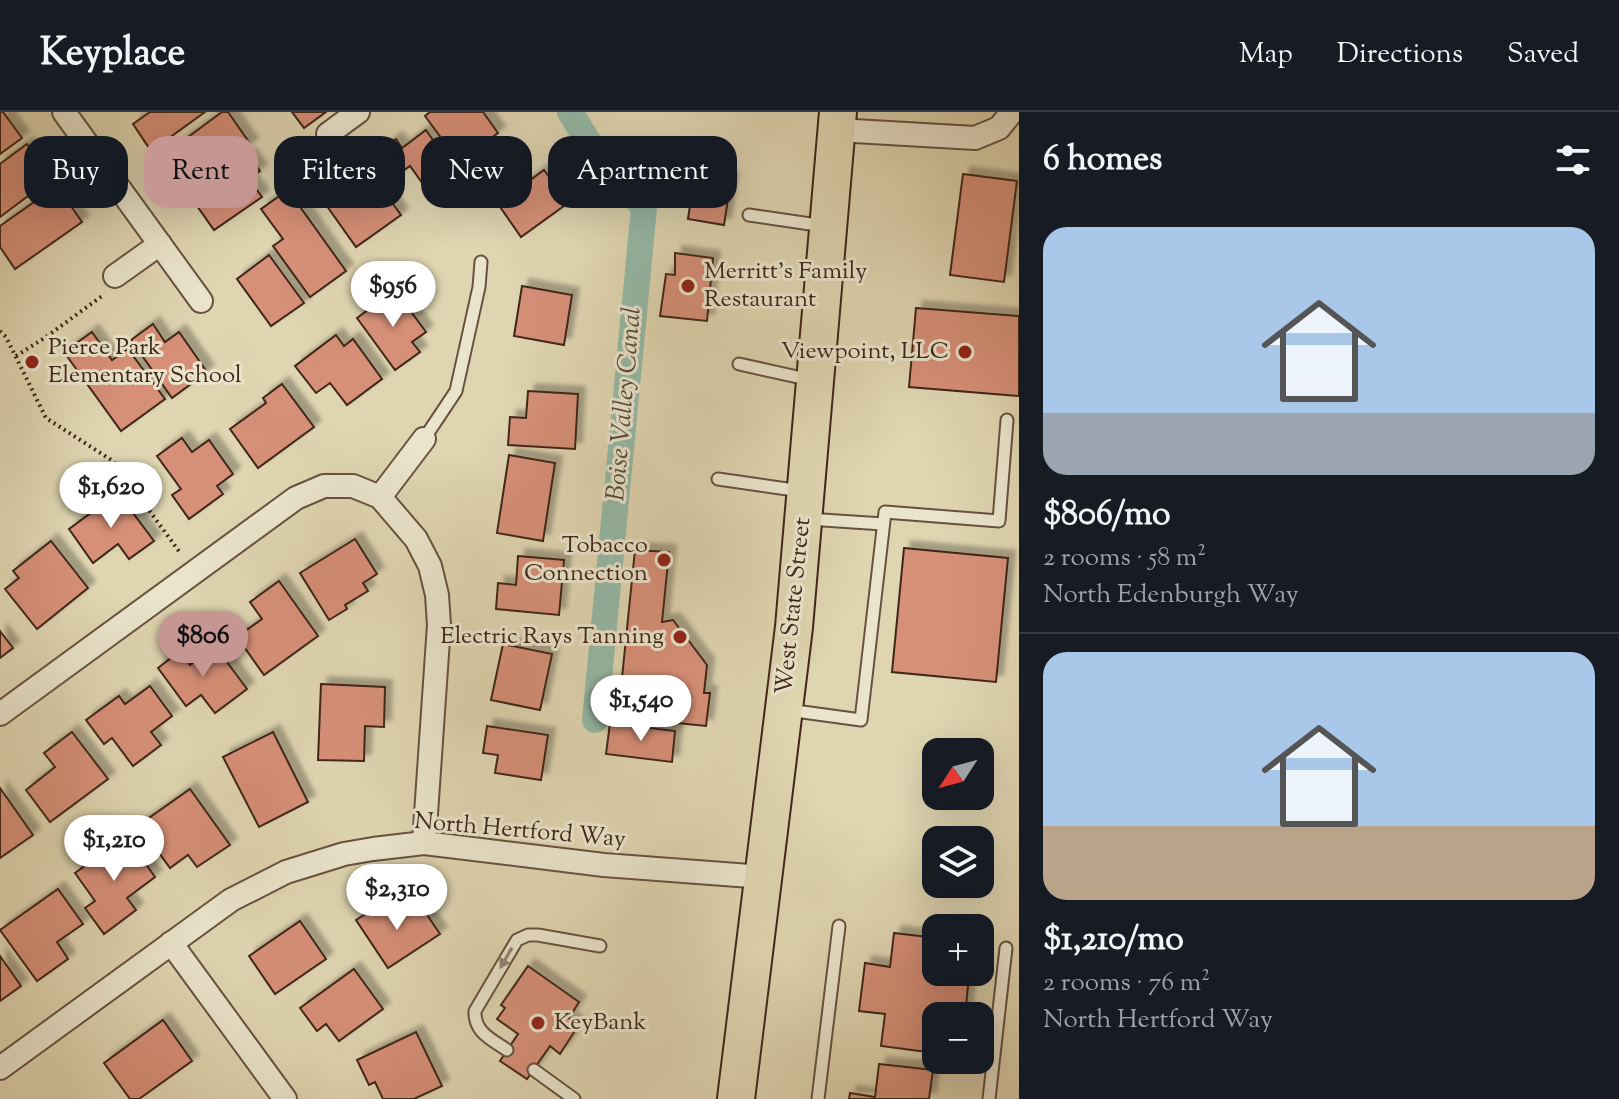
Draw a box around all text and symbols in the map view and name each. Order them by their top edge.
text: Keyplace [40,28,185,82]
text: Map [1239,35,1293,75]
text: Directions [1337,35,1463,75]
text: Saved [1507,35,1579,75]
chip: Buy [24,136,128,208]
chip: Rent [144,136,258,208]
chip: Filters [274,136,405,208]
chip: New [421,136,532,208]
chip: Apartment [548,136,737,208]
text: 6 homes [1043,136,1162,185]
icon: filters [1551,138,1595,182]
place label: Merritt's Family Restaurant [704,255,867,317]
pin: $956 [346,261,440,329]
text: $956 [369,268,417,305]
marker: Merritt's Family Restaurant [679,277,697,295]
icon: home [1247,279,1391,423]
water label: Boise Valley Canal [598,305,652,503]
place label: Pierce Park Elementary School [48,331,242,393]
place label: Viewpoint, LLC [781,335,949,369]
marker: Viewpoint, LLC [956,343,974,361]
marker: Pierce Park Elementary School [23,353,41,371]
pin: $1,620 [46,462,176,530]
text: $1,620 [77,469,145,506]
text: $806/mo [1043,491,1171,540]
street label: West State Street [768,516,820,696]
place label: Tobacco Connection [524,529,648,591]
text: 2 rooms · 58 m² [1043,540,1206,577]
marker: Tobacco Connection [655,551,673,569]
text: North Edenburgh Way [1043,577,1299,614]
pin: $806 [156,611,250,679]
text: $806 [176,618,230,655]
place label: Electric Rays Tanning [440,620,664,654]
marker: Electric Rays Tanning [671,628,689,646]
pin: $1,540 [576,675,706,743]
text: $1,540 [608,682,674,719]
icon: home [1247,704,1391,848]
north arrow [922,738,994,810]
map controls [922,738,994,1074]
street label: North Hertford Way [413,805,627,857]
pin: $1,210 [49,815,179,883]
text: $1,210 [82,822,146,859]
button: layers [922,826,994,898]
pin: $2,310 [332,864,462,932]
text: $2,310 [364,871,430,908]
button: + [922,914,994,986]
text: $1,210/mo [1043,916,1184,965]
one-way arrow [499,947,513,969]
text: 2 rooms · 76 m² [1043,965,1210,1002]
button: − [922,1002,994,1074]
text: North Hertford Way [1043,1002,1273,1039]
place label: KeyBank [554,1006,647,1040]
marker: KeyBank [529,1014,547,1032]

